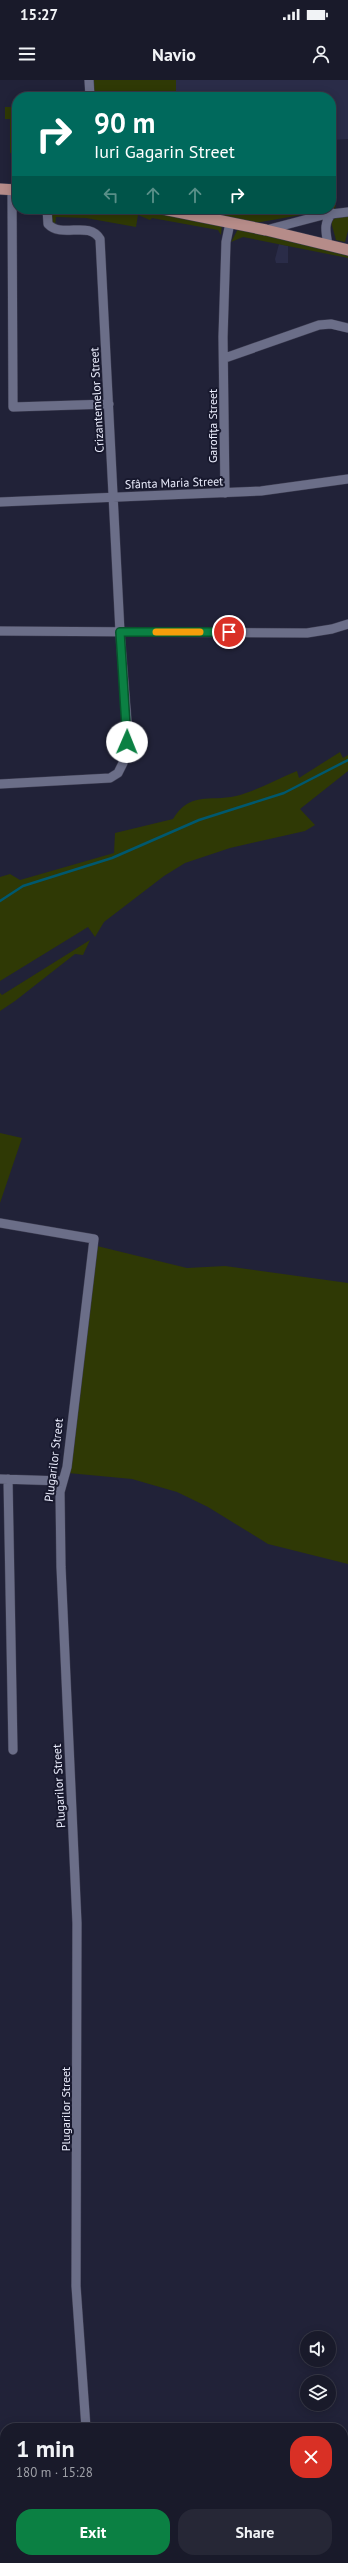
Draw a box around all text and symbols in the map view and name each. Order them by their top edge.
text: 15:27 [20,5,58,24]
icon: menu [16,43,38,65]
text: Navio [152,43,196,66]
icon: person [310,43,332,65]
text: 90 m [94,104,155,141]
icon: right [28,108,80,160]
text: Iuri Gagarin Street [94,140,235,163]
icon: left [100,184,122,206]
icon: ahead [142,184,164,206]
icon: ahead [184,184,206,206]
icon: right [226,184,248,206]
street label: Crizantemelor Street [86,347,107,453]
street label: Garofița Street [205,389,220,463]
street label: Sfânta Maria Street [125,473,223,492]
pin [212,615,246,649]
icon: arrive [218,621,240,643]
position arrow [106,721,148,763]
street label: Plugarilor Street [41,1417,66,1503]
street label: Plugarilor Street [49,1744,68,1828]
street label: Plugarilor Street [58,2067,73,2151]
map controls [300,2331,336,2411]
button: sound [300,2331,336,2367]
button: layers [300,2375,336,2411]
text: 1 min [16,2433,75,2464]
button: close [290,2436,332,2478]
text: 180 m · 15:28 [16,2464,93,2481]
button: Exit [16,2509,170,2555]
button: Share [178,2509,332,2555]

